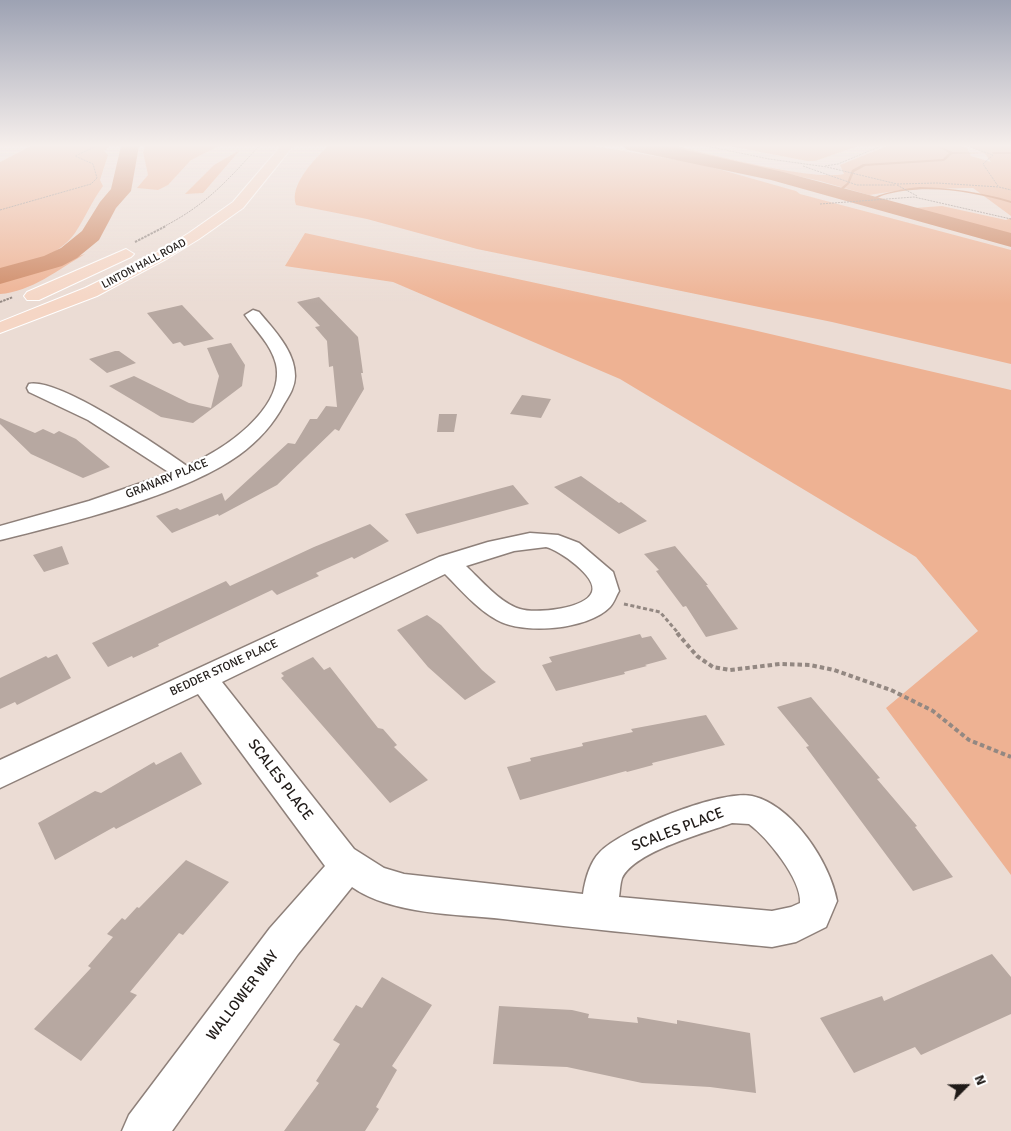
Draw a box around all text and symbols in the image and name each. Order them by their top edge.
street label: LINTON HALL ROAD [99,236,189,292]
street label: GRANARY PLACE [124,456,210,502]
street label: BEDDER STONE PLACE [168,637,280,699]
street label: SCALES PLACE [244,736,316,824]
street label: SCALES PLACE [629,804,727,856]
street label: WALLOWER WAY [203,947,283,1045]
north arrow [941,1061,991,1111]
text: N [971,1072,990,1088]

